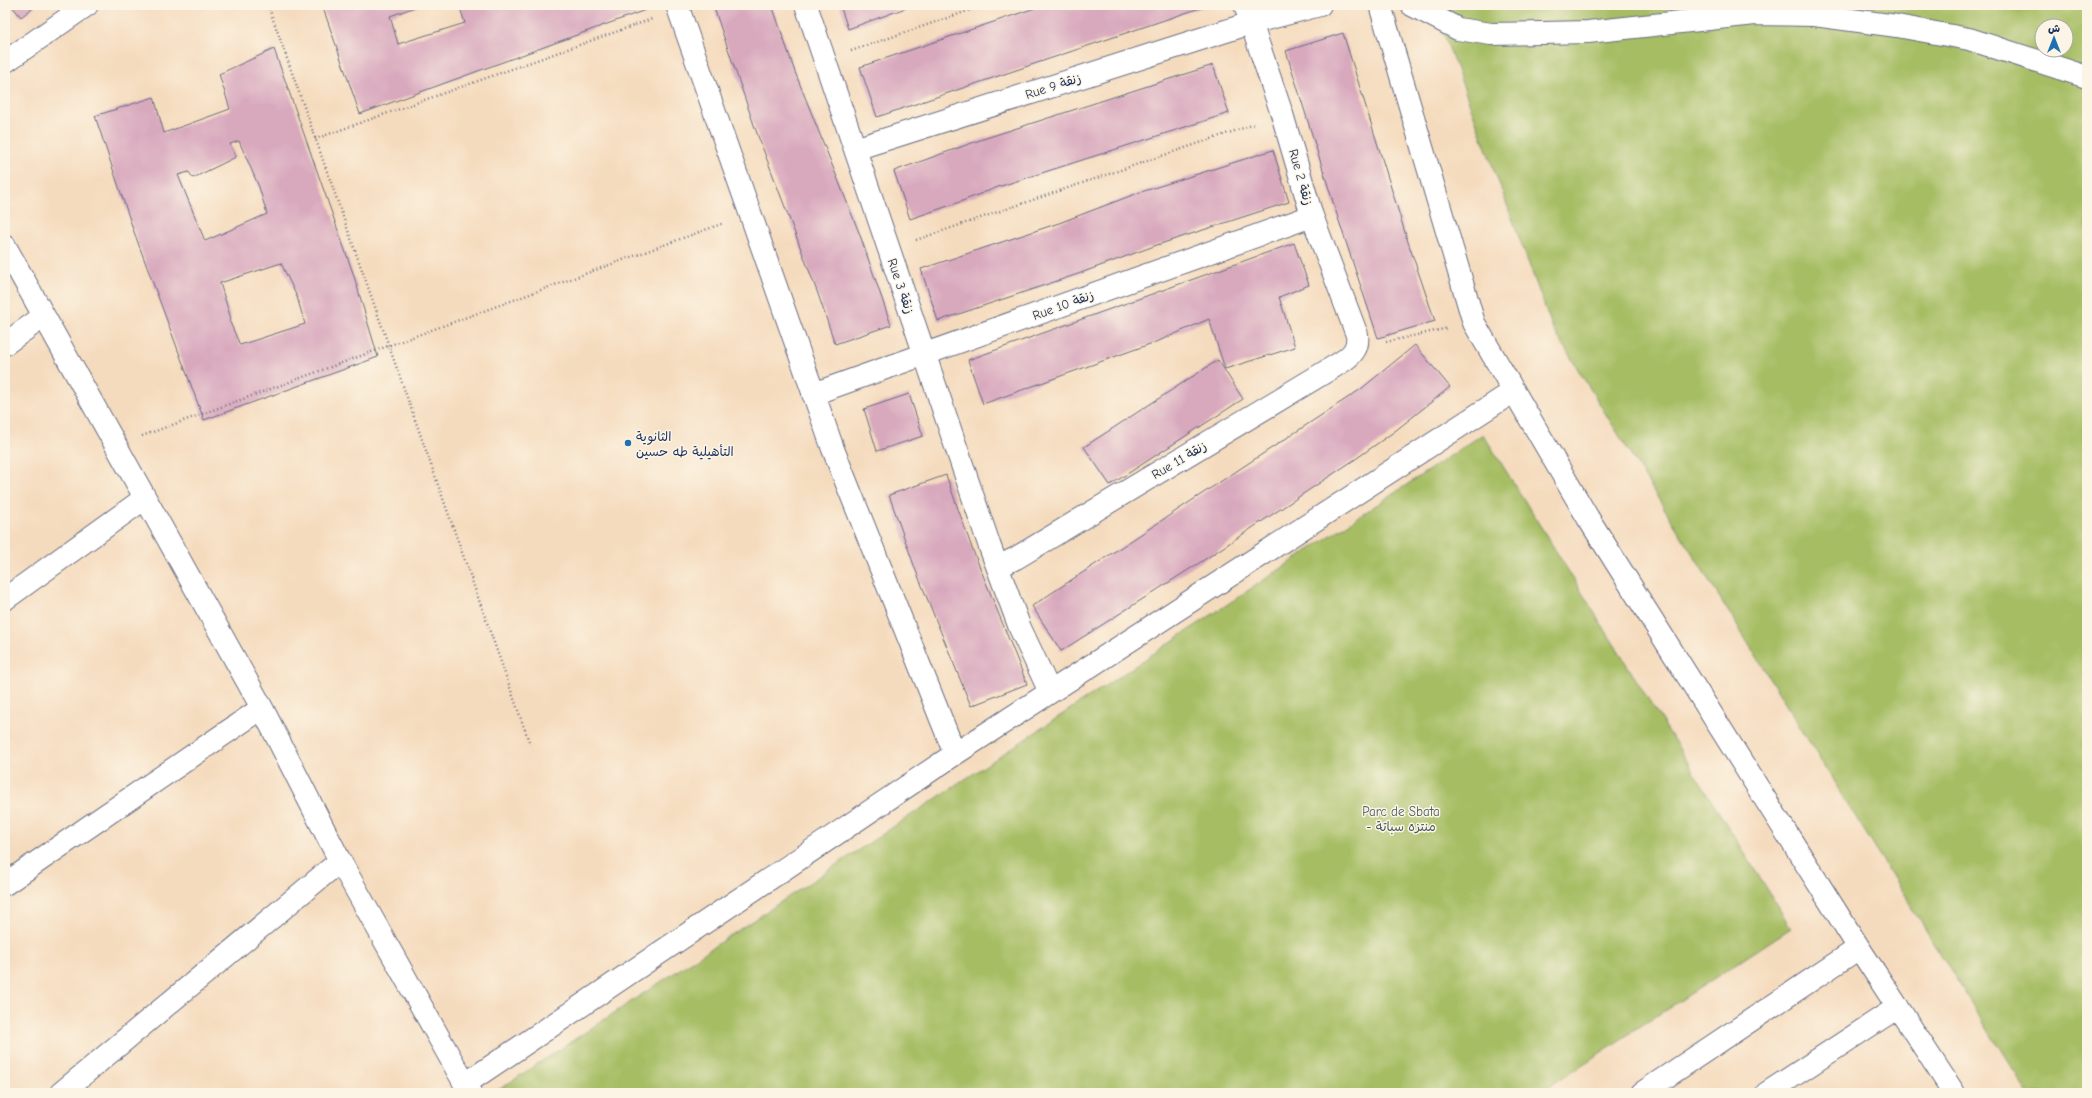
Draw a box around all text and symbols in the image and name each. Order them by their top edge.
north arrow [2034,18,2074,58]
text: ش [2048,22,2060,35]
street label: Rue 9 زنقة [1023,70,1083,103]
street label: Rue 2 زنقة [1285,147,1316,207]
street label: Rue 3 زنقة [884,256,917,316]
street label: Rue 10 زنقة [1030,287,1096,324]
place label: الثانوية التأهيلية طه حسين [636,429,734,460]
marker: الثانوية التأهيلية طه حسين [623,438,633,448]
street label: Rue 11 زنقة [1149,438,1210,483]
park label: Parc de Sbata - منتزه سباتة [1362,804,1440,835]

